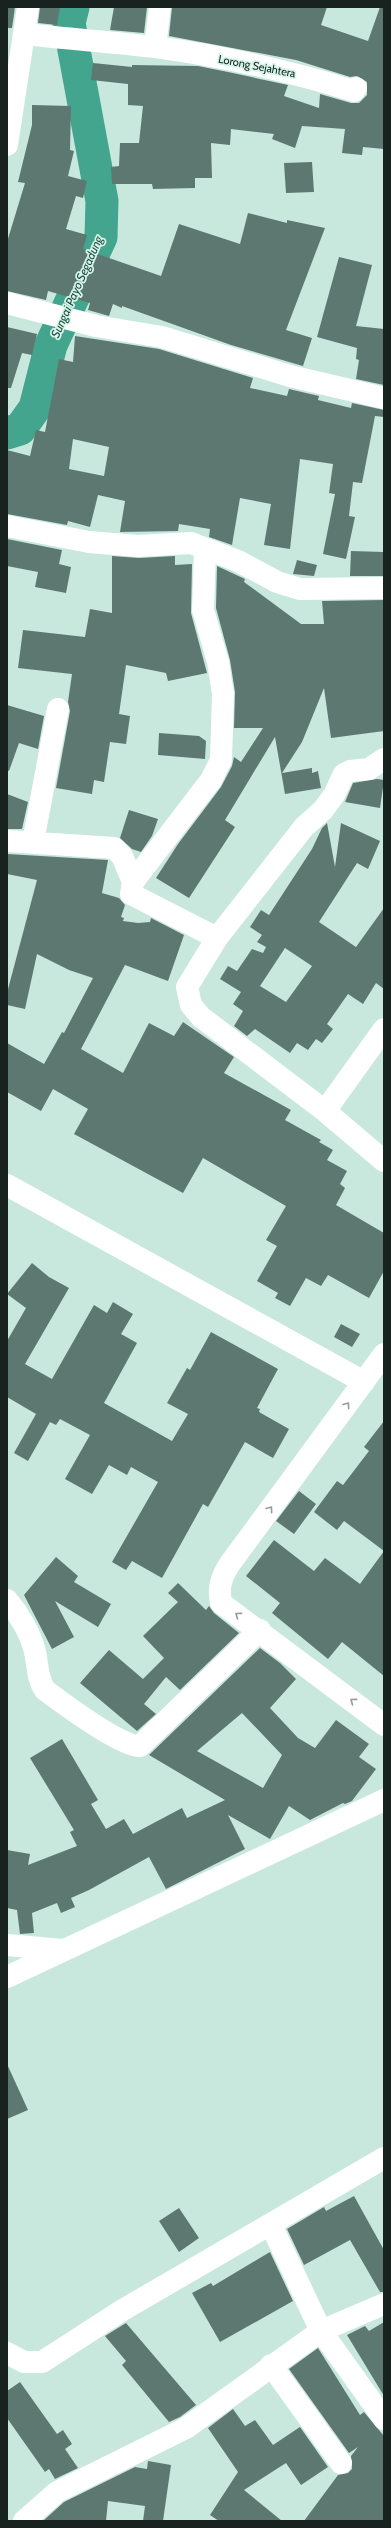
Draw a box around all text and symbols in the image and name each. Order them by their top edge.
street label: Lorong Sejahtera [217,52,298,80]
water label: Sungai Payo Segadung [47,233,106,340]
one-way arrow [342,1402,349,1409]
one-way arrow [265,1507,272,1514]
one-way arrow [235,1612,242,1620]
one-way arrow [350,1699,357,1706]

